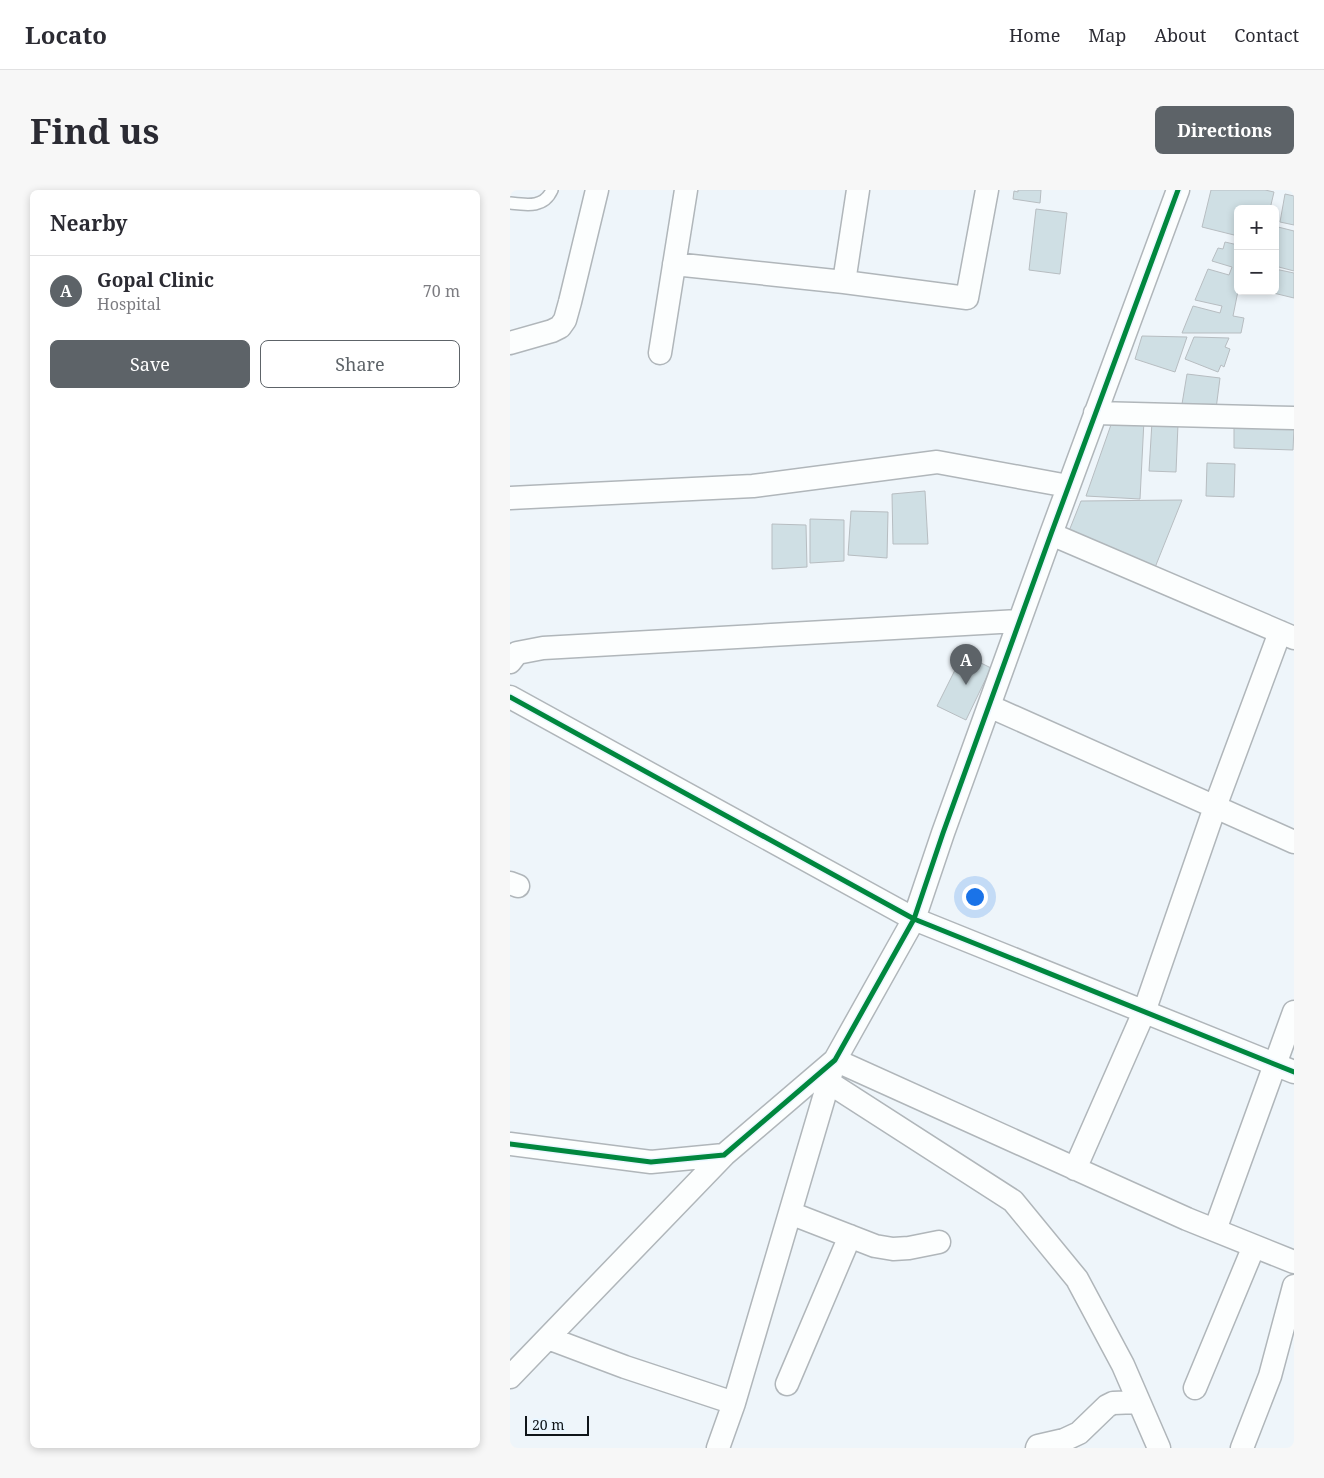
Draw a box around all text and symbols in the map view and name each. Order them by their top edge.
text: Locato [25,18,107,51]
text: Home [1009,23,1060,47]
text: Map [1088,23,1126,47]
text: About [1154,23,1206,47]
text: Contact [1234,23,1299,47]
button: Directions [1155,106,1294,154]
text: Find us [30,107,159,154]
map controls [1234,205,1279,295]
button: + [1234,205,1279,250]
text: Nearby [50,209,128,237]
button: − [1234,250,1279,295]
text: Gopal Clinic [97,267,214,293]
text: A [60,280,72,302]
text: 70 m [423,280,460,302]
text: Hospital [97,293,161,315]
button: Save [50,340,250,388]
button: Share [260,340,460,388]
pin: A [950,644,982,685]
your location [962,884,988,910]
scale bar [525,1413,589,1436]
text: 20 m [532,1415,565,1434]

